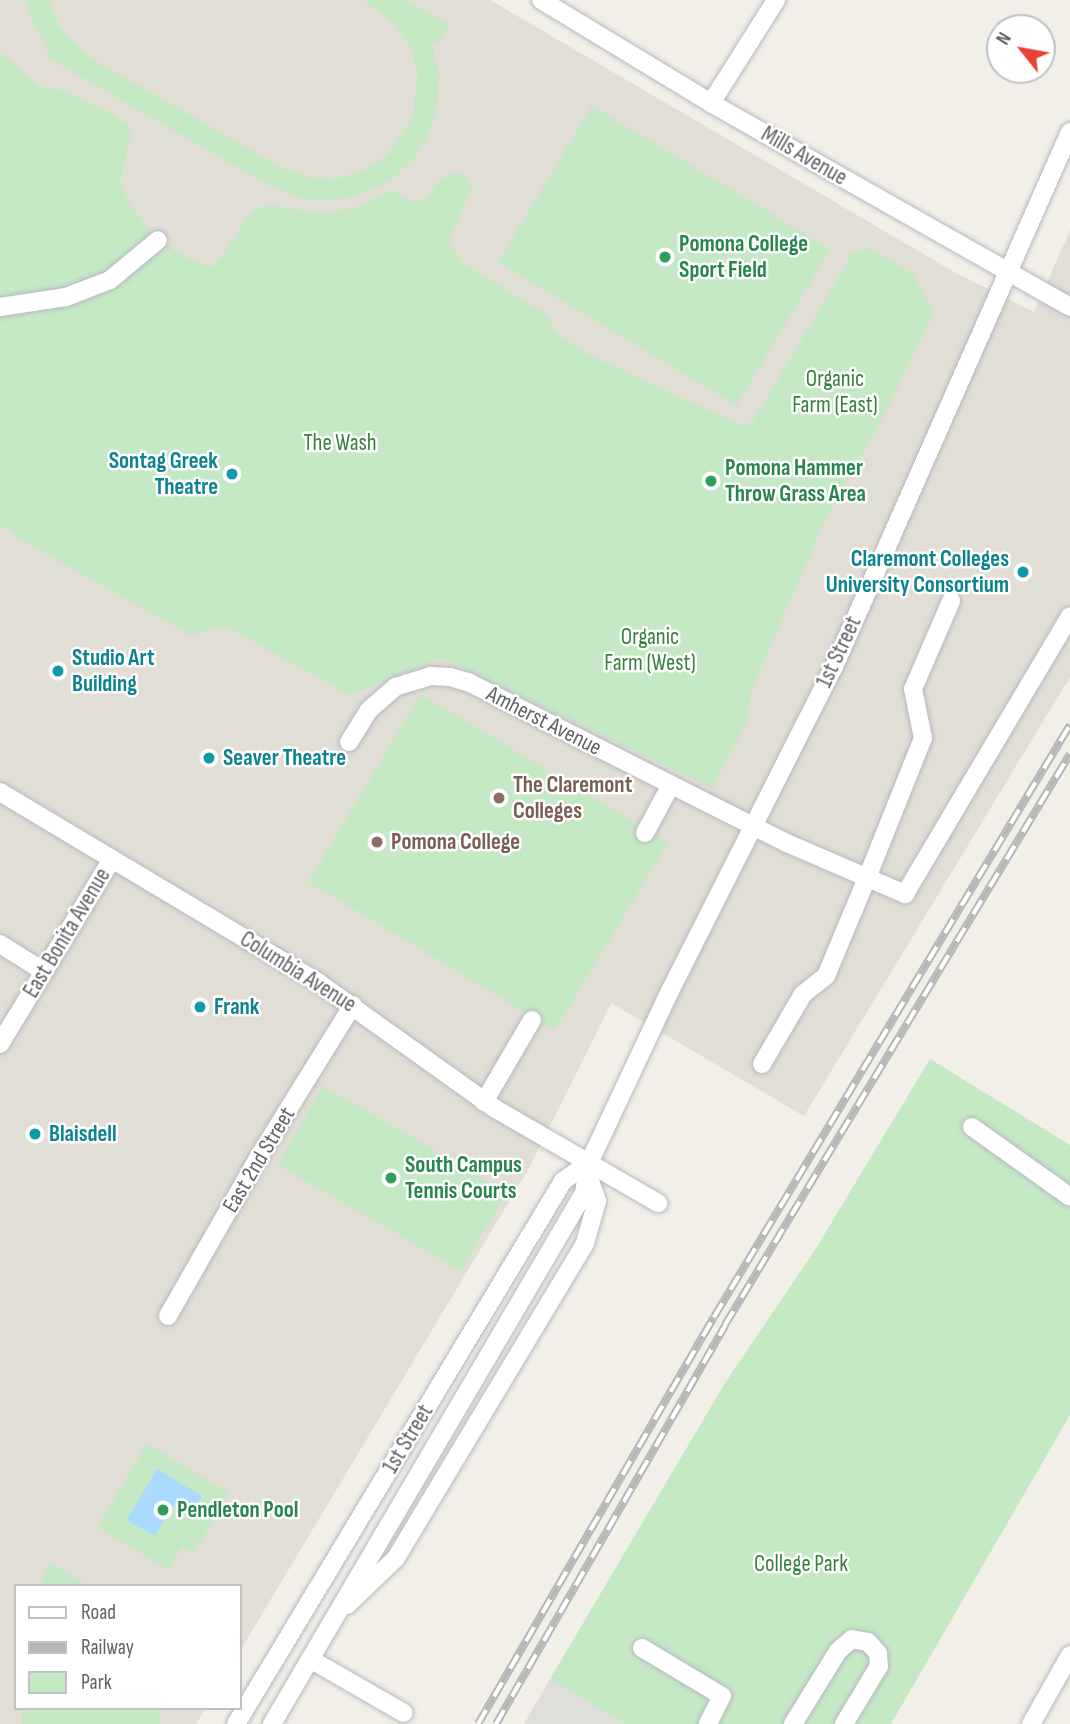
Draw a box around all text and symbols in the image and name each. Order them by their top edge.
north arrow [986,14,1056,84]
text: N [992,29,1017,49]
street label: Mills Avenue [756,120,852,192]
place label: Pomona College Sport Field [679,230,808,284]
marker: Pomona College Sport Field [657,249,673,265]
park label: Organic Farm (East) [792,365,878,419]
park label: The Wash [303,429,377,457]
place label: Sontag Greek Theatre [109,447,218,501]
place label: Pomona Hammer Throw Grass Area [725,454,866,508]
marker: Sontag Greek Theatre [224,466,240,482]
marker: Pomona Hammer Throw Grass Area [703,473,719,489]
place label: Claremont Colleges University Consortium [826,545,1009,599]
marker: Claremont Colleges University Consortium [1015,564,1031,580]
street label: 1st Street [811,612,867,692]
park label: Organic Farm (West) [604,623,696,677]
place label: Studio Art Building [72,644,155,698]
marker: Studio Art Building [50,663,66,679]
street label: Amherst Avenue [482,680,606,762]
place label: Seaver Theatre [223,744,346,772]
marker: Seaver Theatre [201,750,217,766]
place label: The Claremont Colleges [513,771,632,825]
marker: The Claremont Colleges [491,790,507,806]
place label: Pomona College [391,828,520,856]
marker: Pomona College [369,834,385,850]
street label: East Bonita Avenue [17,863,117,1003]
street label: Columbia Avenue [235,925,361,1019]
place label: Frank [214,993,260,1021]
marker: Frank [192,999,208,1015]
street label: East 2nd Street [217,1102,301,1218]
place label: Blaisdell [49,1120,117,1148]
marker: Blaisdell [27,1126,43,1142]
place label: South Campus Tennis Courts [405,1151,522,1205]
marker: South Campus Tennis Courts [383,1170,399,1186]
street label: 1st Street [377,1400,439,1478]
place label: Pendleton Pool [177,1496,298,1524]
marker: Pendleton Pool [155,1502,171,1518]
park label: College Park [754,1550,848,1578]
legend [14,1584,242,1710]
text: Road [81,1600,116,1625]
text: Railway [81,1635,134,1660]
text: Park [81,1670,112,1695]

